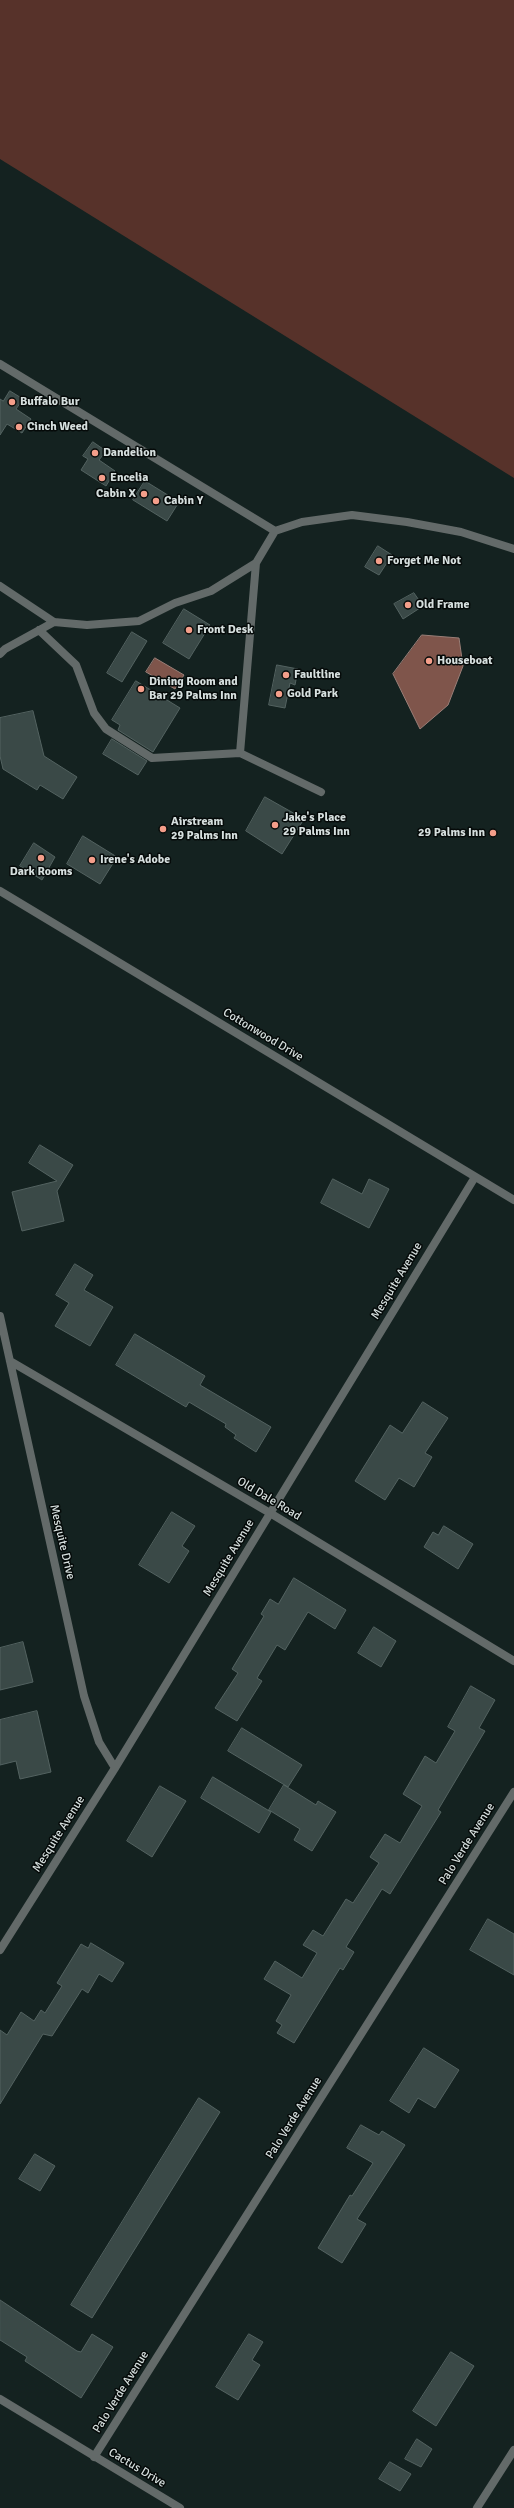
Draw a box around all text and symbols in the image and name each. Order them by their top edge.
place label: Buffalo Bur [20,395,79,409]
marker: Buffalo Bur [7,397,17,407]
place label: Cinch Weed [27,420,88,434]
marker: Cinch Weed [14,422,24,432]
place label: Dandelion [103,446,156,460]
marker: Dandelion [90,448,100,458]
place label: Encelia [110,471,148,485]
marker: Encelia [97,473,107,483]
place label: Cabin X [96,487,136,501]
marker: Cabin X [139,489,149,499]
place label: Cabin Y [164,494,203,508]
marker: Cabin Y [151,496,161,506]
place label: Forget Me Not [387,554,461,568]
marker: Forget Me Not [374,556,384,566]
place label: Old Frame [416,598,469,612]
marker: Old Frame [403,600,413,610]
place label: Front Desk [197,623,253,637]
marker: Front Desk [184,625,194,635]
place label: Houseboat [437,654,493,668]
marker: Houseboat [424,656,434,666]
place label: Faultline [294,668,340,682]
marker: Faultline [281,670,291,680]
place label: Dining Room and Bar 29 Palms Inn [149,675,238,703]
marker: Dining Room and Bar 29 Palms Inn [136,684,146,694]
place label: Gold Park [287,687,338,701]
marker: Gold Park [274,689,284,699]
place label: Jake's Place 29 Palms Inn [283,811,350,839]
place label: Airstream 29 Palms Inn [171,815,238,843]
marker: Jake's Place 29 Palms Inn [270,820,280,830]
marker: Airstream 29 Palms Inn [158,824,168,834]
place label: 29 Palms Inn [418,826,485,840]
marker: 29 Palms Inn [488,828,498,838]
marker: Dark Rooms [36,853,46,863]
place label: Irene's Adobe [100,853,170,867]
marker: Irene's Adobe [87,855,97,865]
place label: Dark Rooms [10,865,72,879]
street label: Cottonwood Drive [220,1005,306,1065]
street label: Mesquite Avenue [368,1240,426,1322]
street label: Old Dale Road [235,1474,303,1524]
street label: Mesquite Drive [46,1503,78,1581]
street label: Mesquite Avenue [200,1517,258,1599]
street label: Mesquite Avenue [30,1793,88,1875]
street label: Palo Verde Avenue [436,1800,498,1888]
street label: Palo Verde Avenue [263,2074,325,2162]
street label: Palo Verde Avenue [90,2348,152,2436]
street label: Cactus Drive [106,2445,168,2491]

